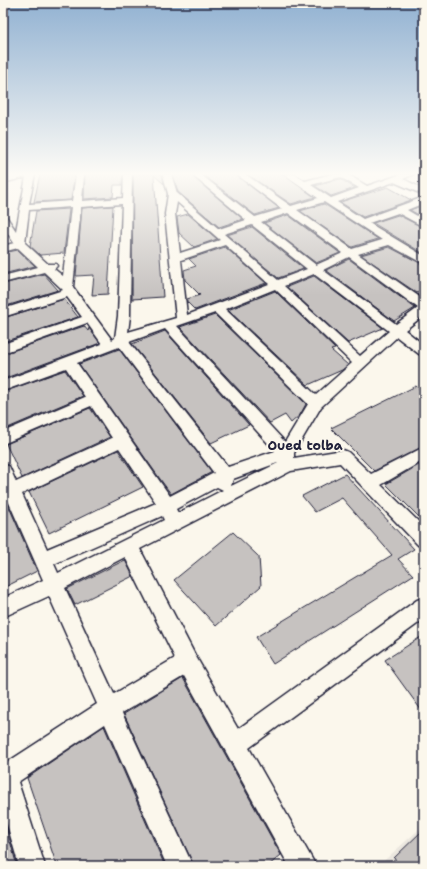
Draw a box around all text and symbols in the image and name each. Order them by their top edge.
district label: Oued tolba [267,437,343,454]

